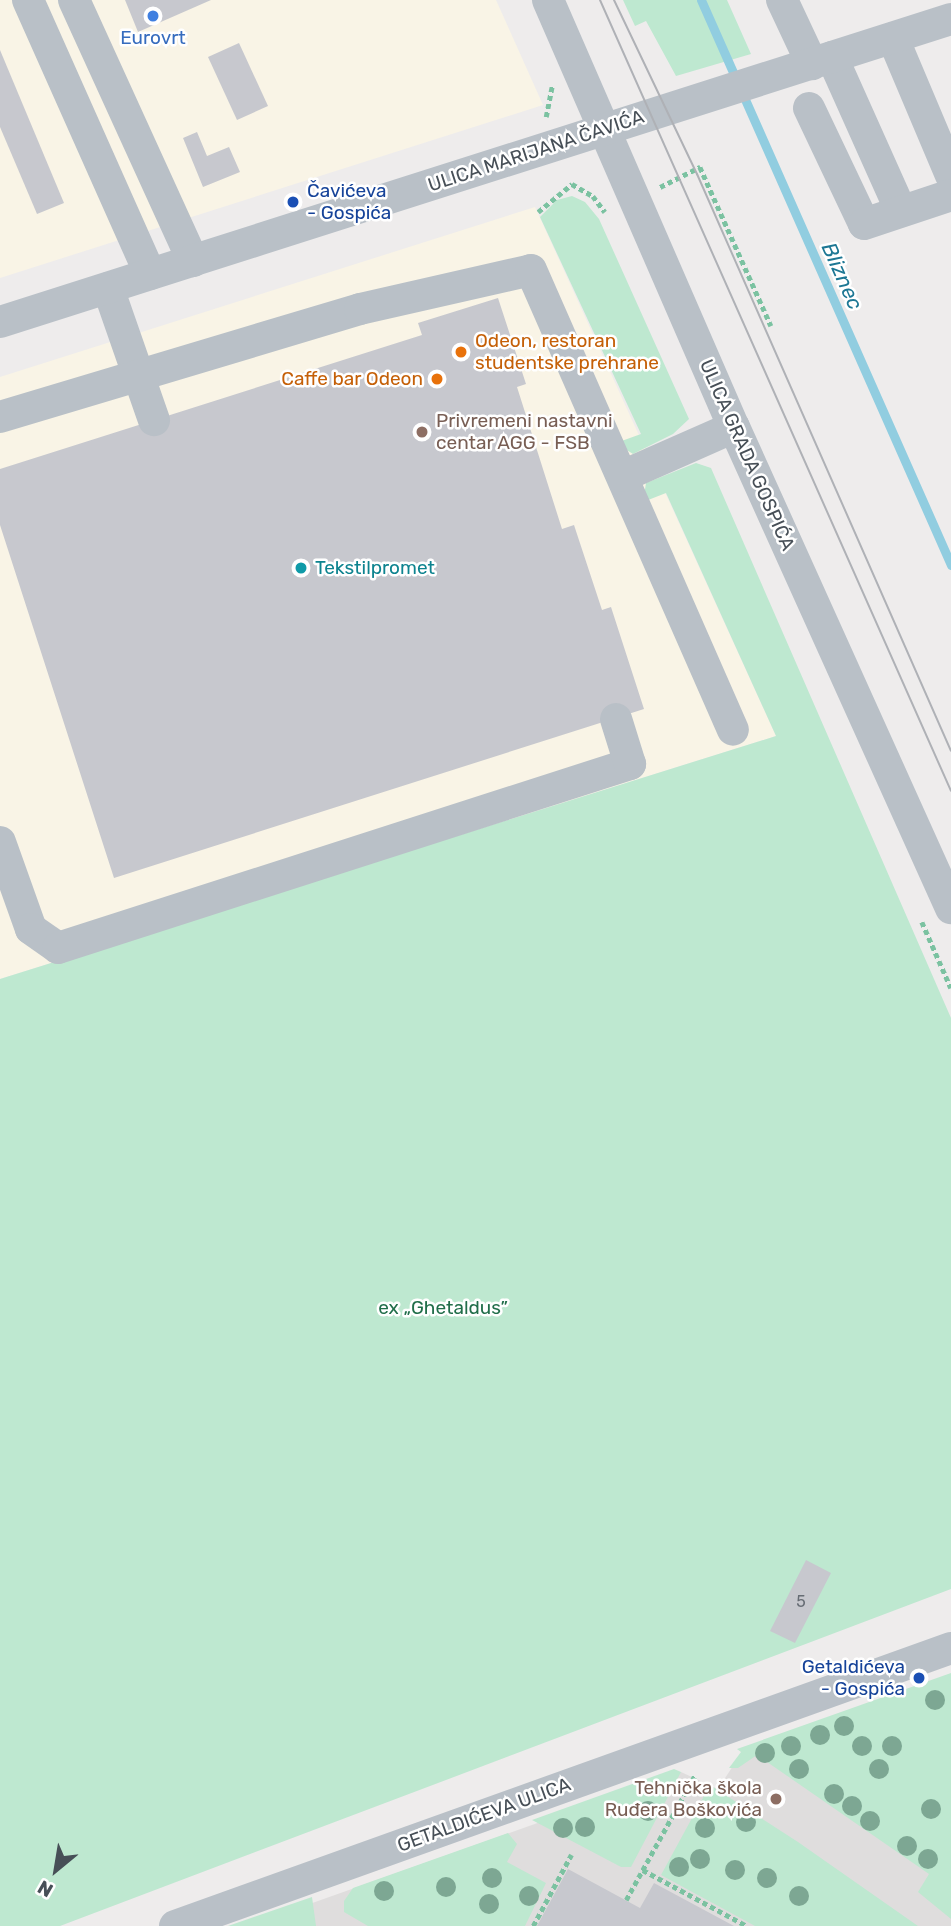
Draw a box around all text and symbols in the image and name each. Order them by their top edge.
marker: Eurovrt [145,8,161,24]
place label: Eurovrt [120,27,186,49]
street label: ULICA MARIJANA ČAVIĆA [425,105,647,197]
place label: Čavićeva - Gospića [307,180,391,224]
marker: Čavićeva - Gospića [285,194,301,210]
water label: Bliznec [816,238,868,314]
place label: Odeon, restoran studentske prehrane [475,330,659,374]
marker: Odeon, restoran studentske prehrane [453,344,469,360]
street label: ULICA GRADA GOSPIĆA [694,355,800,555]
place label: Caffe bar Odeon [281,368,423,390]
marker: Caffe bar Odeon [429,371,445,387]
place label: Privremeni nastavni centar AGG - FSB [436,410,613,454]
marker: Privremeni nastavni centar AGG - FSB [414,424,430,440]
place label: Tekstilpromet [315,557,435,579]
marker: Tekstilpromet [293,560,309,576]
park label: ex „Ghetaldus” [378,1297,508,1319]
house number: 5 [796,1592,806,1612]
place label: Getaldićeva - Gospića [802,1656,905,1700]
marker: Getaldićeva - Gospića [911,1670,927,1686]
street label: GETALDIĆEVA ULICA [394,1773,574,1857]
place label: Tehnička škola Ruđera Boškovića [605,1777,762,1821]
marker: Tehnička škola Ruđera Boškovića [768,1791,784,1807]
north arrow [21,1835,91,1905]
text: N [34,1875,57,1902]

